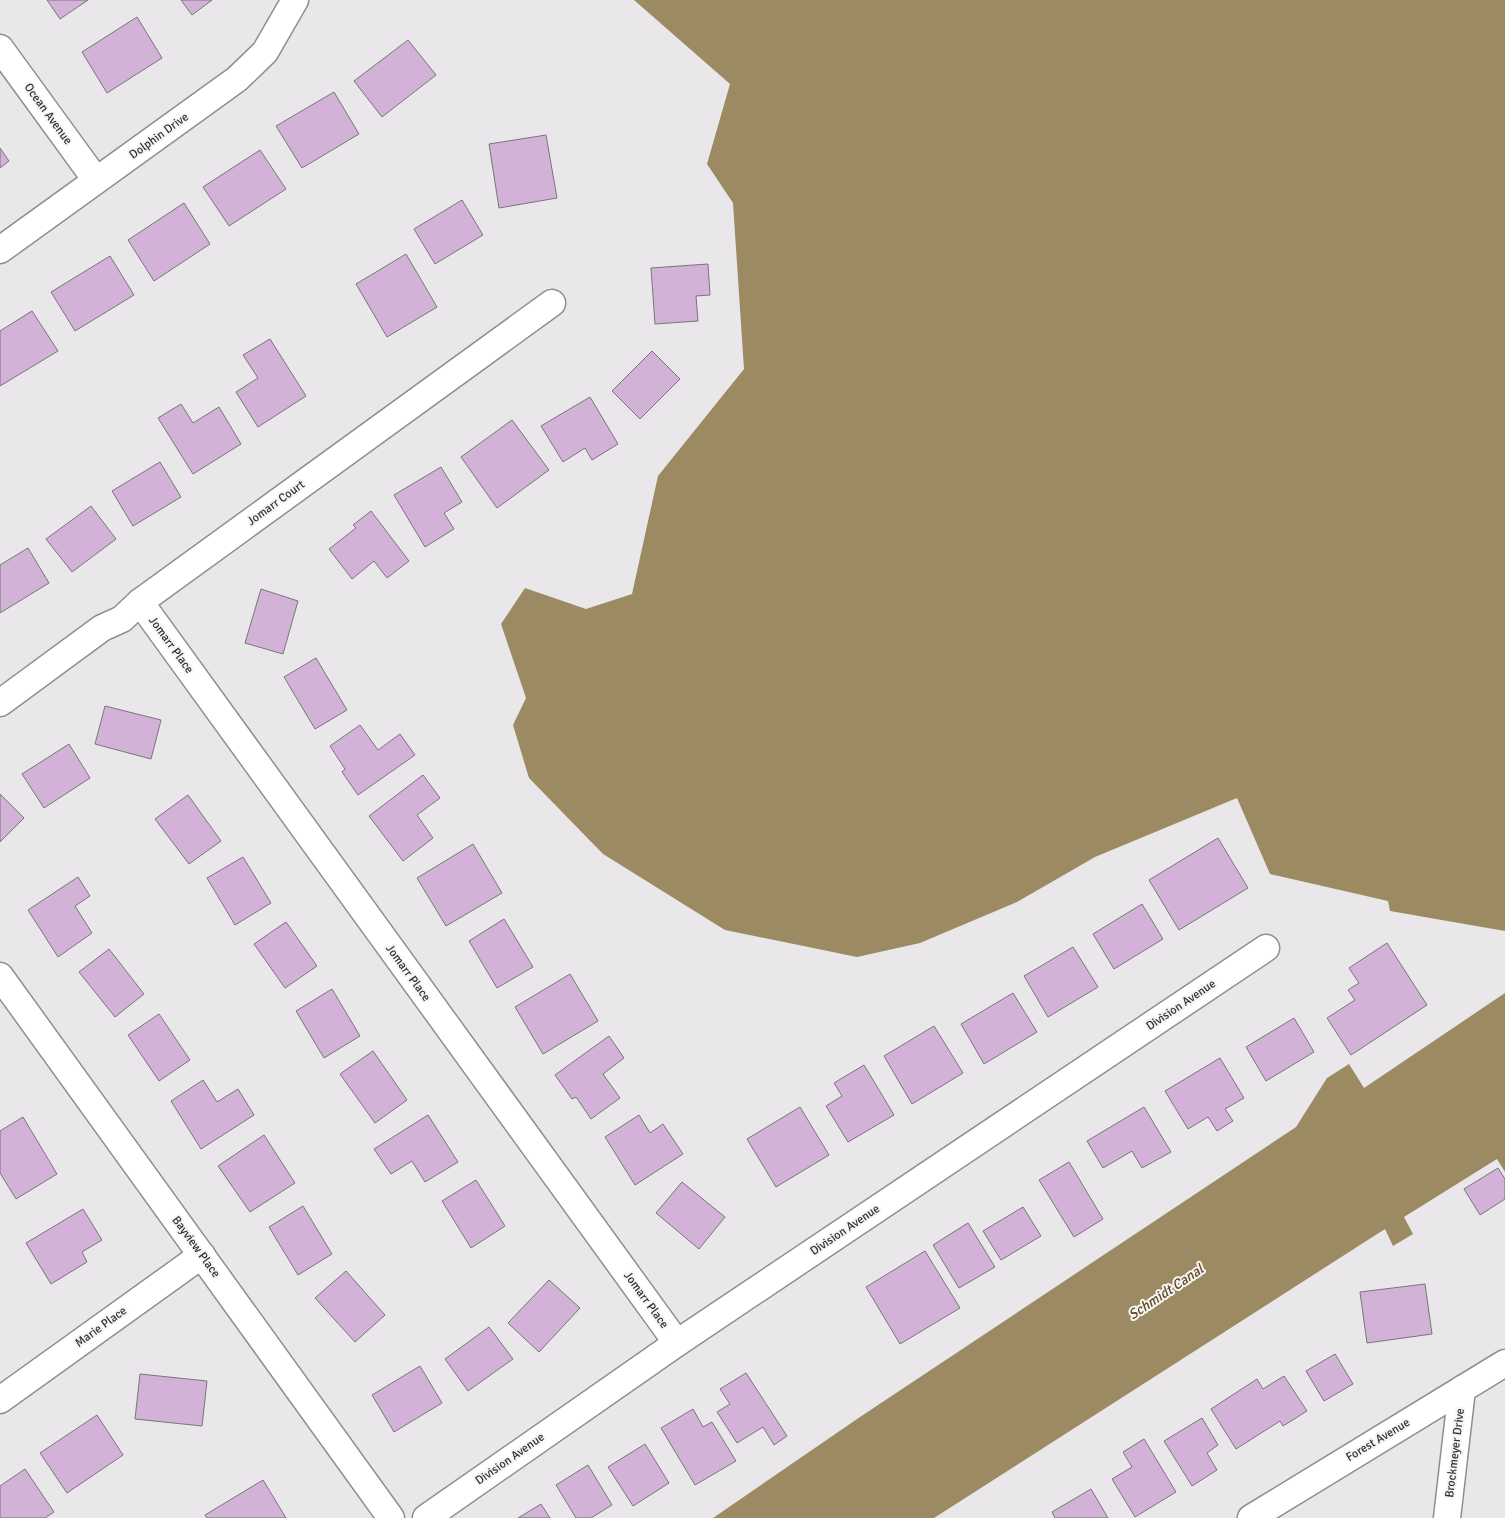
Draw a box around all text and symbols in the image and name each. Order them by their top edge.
street label: Ocean Avenue [21,80,75,148]
street label: Dolphin Drive [126,109,192,163]
street label: Jomarr Court [244,477,308,529]
street label: Jomarr Place [145,614,197,676]
street label: Jomarr Place [382,942,434,1004]
street label: Division Avenue [1143,976,1219,1034]
street label: Division Avenue [807,1201,883,1259]
street label: Bayview Place [169,1213,223,1281]
water label: Schmidt Canal [1125,1260,1207,1323]
street label: Jomarr Place [620,1269,672,1331]
street label: Marie Place [72,1303,130,1351]
street label: Brockmeyer Drive [1442,1407,1468,1499]
street label: Forest Avenue [1343,1415,1413,1465]
street label: Division Avenue [473,1430,547,1488]

